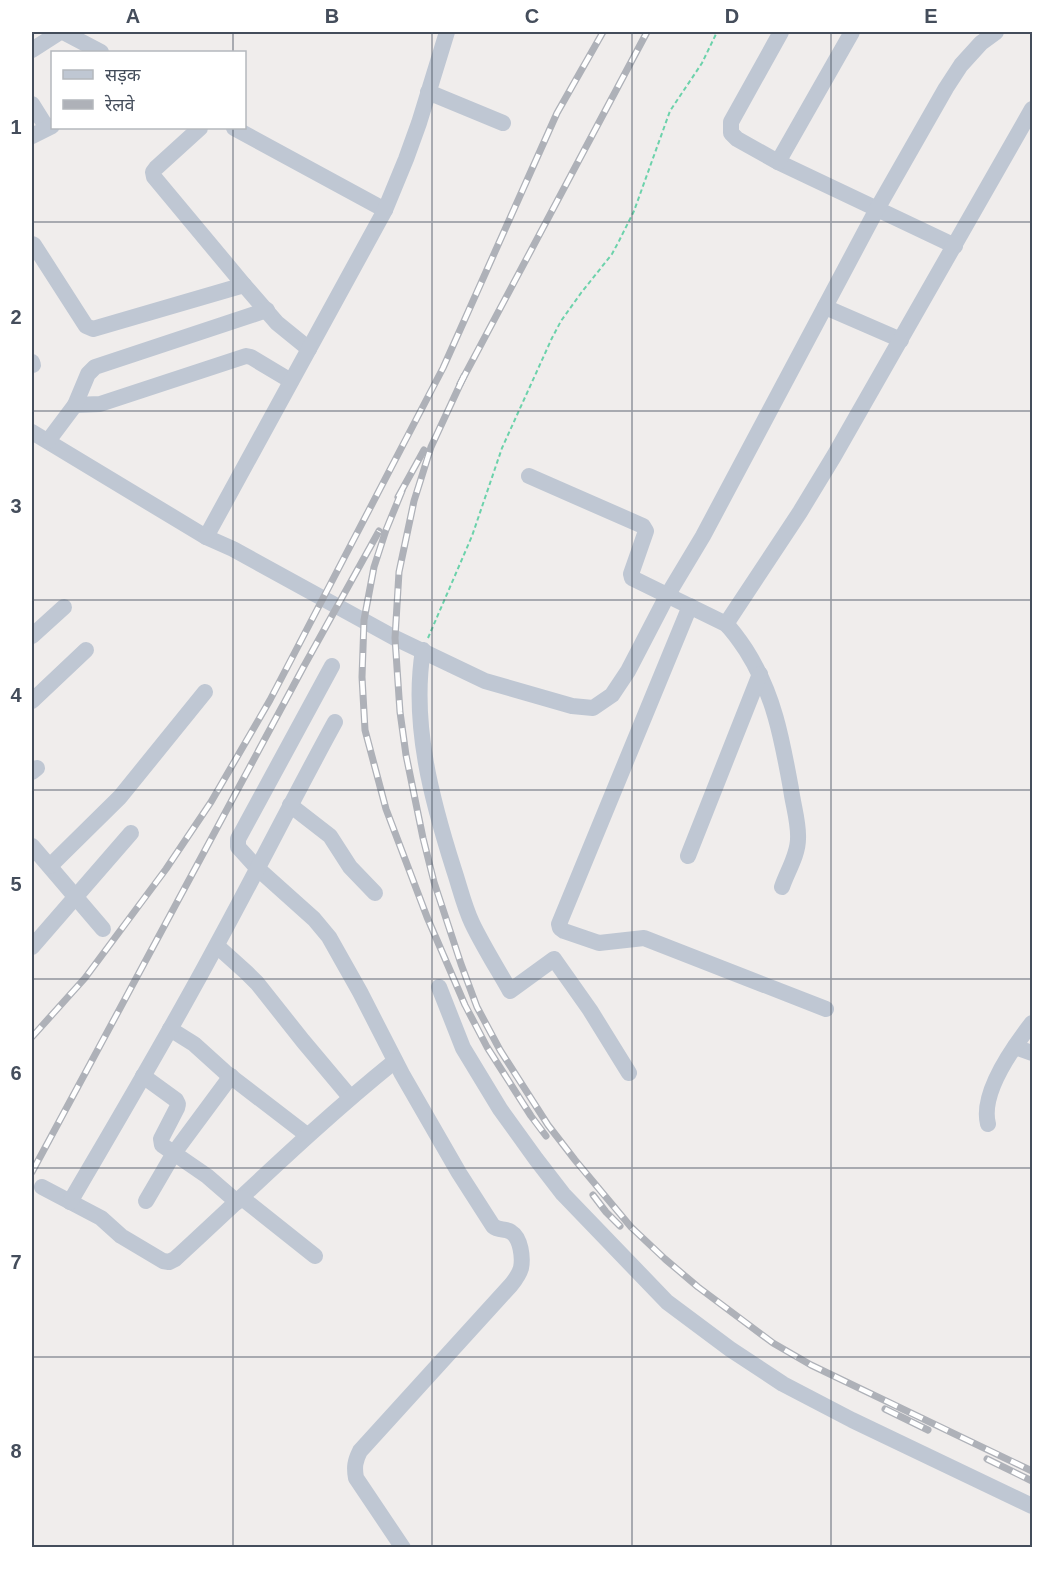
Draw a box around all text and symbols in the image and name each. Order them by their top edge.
text: A [126,5,140,27]
text: B [325,5,339,27]
text: C [525,5,539,27]
text: D [725,5,739,27]
text: E [924,5,938,27]
legend [51,51,246,129]
text: सड़क [105,65,142,85]
text: रेलवे [104,94,136,115]
text: 1 [10,116,22,138]
text: 2 [10,306,22,328]
text: 3 [10,495,22,517]
text: 4 [10,684,22,706]
text: 5 [10,873,22,895]
text: 6 [10,1062,22,1084]
text: 7 [10,1251,22,1273]
text: 8 [10,1440,22,1462]

